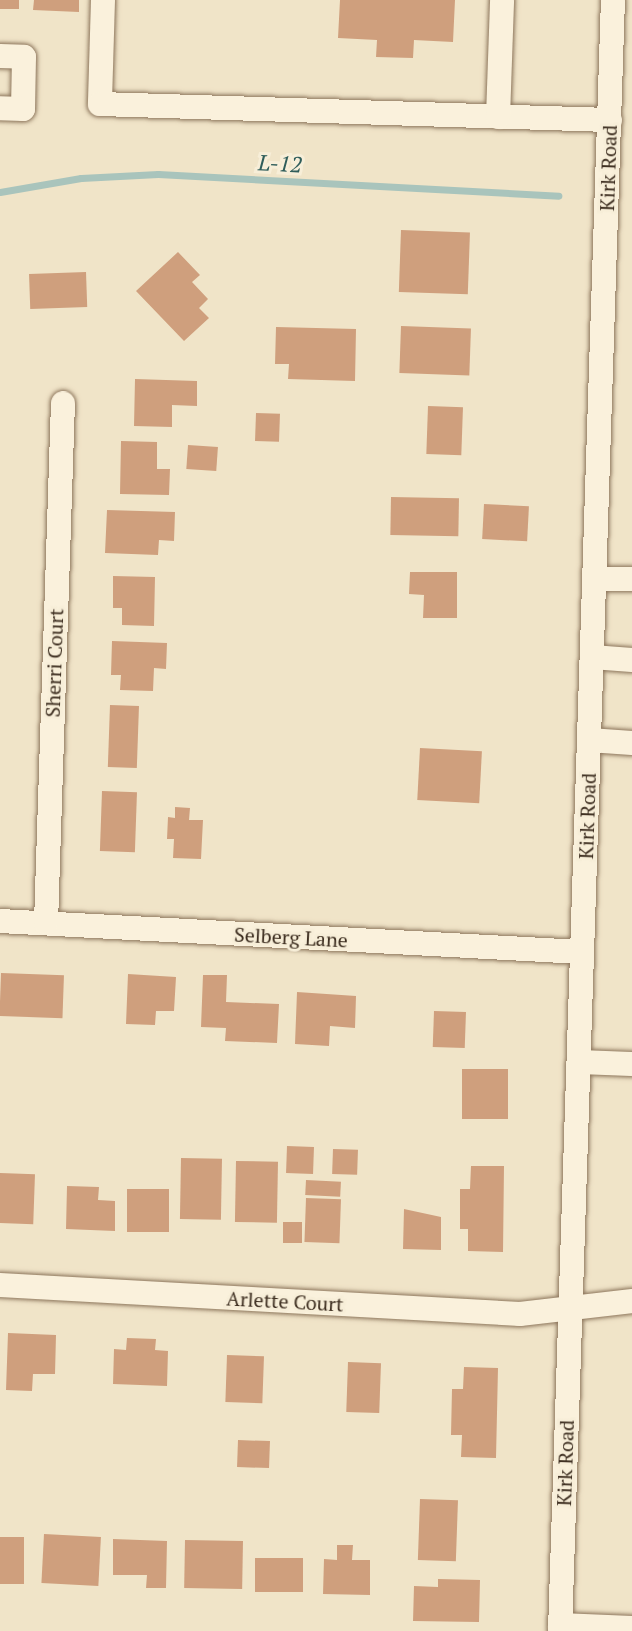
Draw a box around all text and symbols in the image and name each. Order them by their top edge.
street label: Kirk Road [594,124,622,212]
water label: L-12 [257,149,303,177]
street label: Sherri Court [40,608,68,718]
street label: Kirk Road [573,772,601,860]
street label: Selberg Lane [234,922,348,952]
street label: Arlette Court [226,1286,344,1316]
street label: Kirk Road [551,1419,579,1507]

